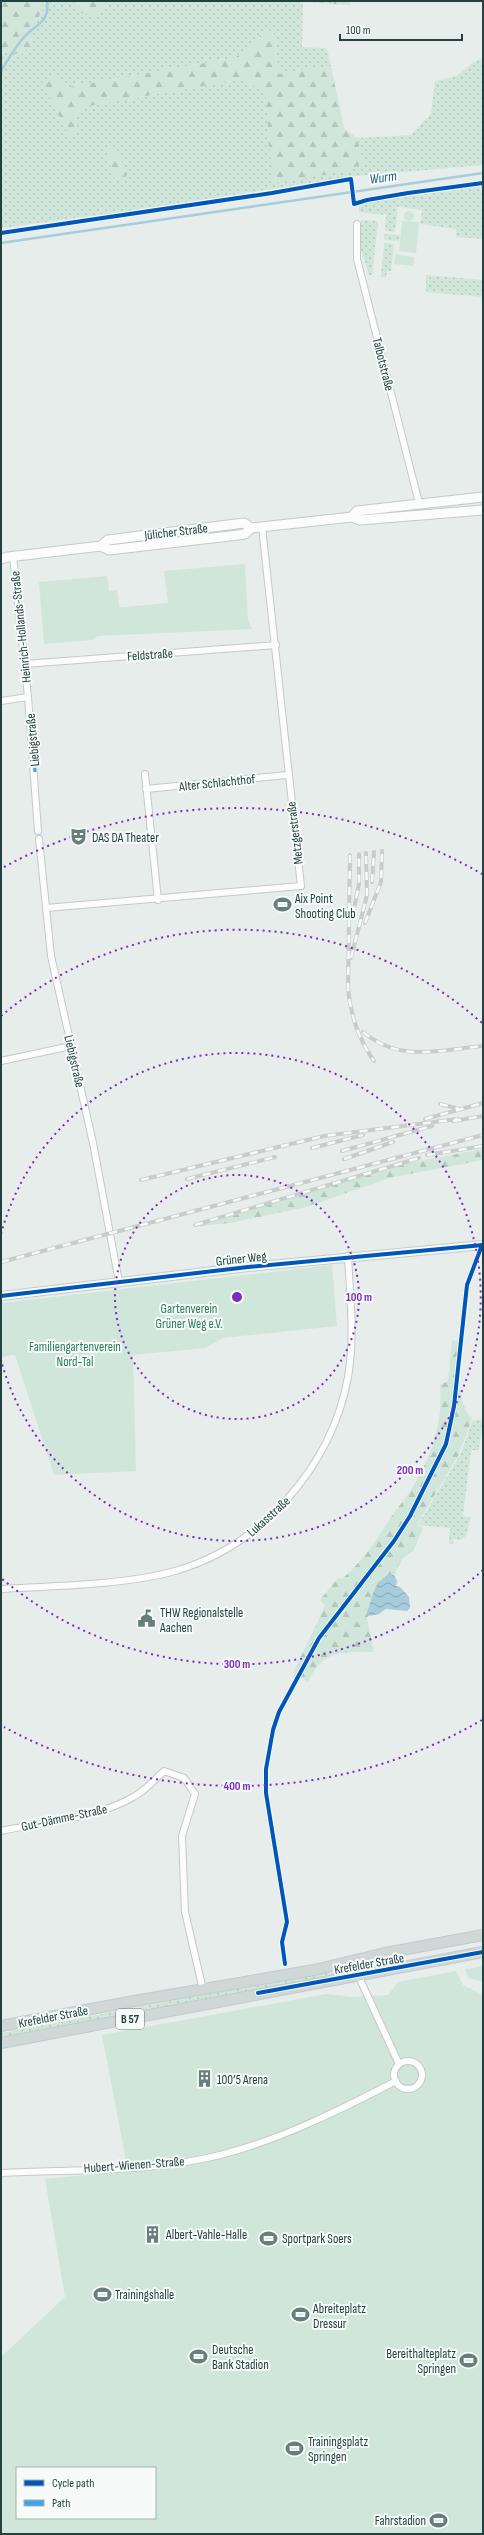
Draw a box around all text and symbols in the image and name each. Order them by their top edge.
scale bar [340,16,462,42]
text: 100 m [346,23,371,38]
water label: Wurm [368,167,398,188]
street label: Talbotstraße [369,336,397,393]
street label: Jülicher Straße [143,520,209,544]
street label: Heinrich-Hollands-Straße [7,570,35,684]
street label: Feldstraße [127,645,173,665]
street label: Liebigstraße [23,713,43,767]
street label: Alter Schlachthof [177,771,256,795]
street label: Metzgerstraße [283,800,307,865]
theatre icon: DAS DA Theater [69,827,89,847]
place label: DAS DA Theater [92,830,159,846]
place label: Aix Point Shooting Club [294,891,356,922]
sports icon: Aix Point Shooting Club [272,895,292,915]
street label: Liebigstraße [60,1033,88,1089]
street label: Grüner Weg [215,1248,267,1270]
centre of rings [230,1290,244,1304]
text: 100 m [346,1290,372,1305]
park label: Gartenverein Grüner Weg e.V. [156,1301,222,1332]
park label: Familiengartenverein Nord-Tal [29,1339,121,1370]
text: 200 m [397,1463,423,1478]
street label: Lukasstraße [244,1493,294,1540]
place label: THW Regionalstelle Aachen [159,1605,243,1636]
public building icon: THW Regionalstelle Aachen [137,1609,157,1629]
text: 300 m [224,1657,250,1672]
text: 400 m [224,1779,250,1794]
street label: Gut-Dämme-Straße [20,1801,109,1835]
street label: Krefelder Straße [333,1950,405,1978]
street label: Krefelder Straße [17,2002,90,2032]
road number: B 57 [116,2009,144,2029]
building icon: 100’5 Arena [194,2069,214,2089]
place label: 100’5 Arena [217,2072,268,2088]
street label: Hubert-Wienen-Straße [83,2154,185,2176]
building icon: Albert-Vahle-Halle [143,2224,163,2244]
place label: Albert-Vahle-Halle [165,2227,247,2243]
sports icon: Sportpark Soers [259,2228,279,2248]
place label: Sportpark Soers [282,2231,352,2247]
sports icon: Trainingshalle [92,2284,112,2304]
place label: Trainingshalle [115,2287,174,2303]
place label: Abreiteplatz Dressur [312,2301,366,2332]
sports icon: Abreiteplatz Dressur [290,2305,310,2325]
place label: Deutsche Bank Stadion [212,2342,269,2373]
sports icon: Deutsche Bank Stadion [189,2346,209,2366]
place label: Bereithalteplatz Springen [386,2346,456,2377]
sports icon: Bereithalteplatz Springen [459,2350,479,2370]
place label: Trainingsplatz Springen [308,2434,369,2465]
sports icon: Trainingsplatz Springen [285,2438,305,2458]
legend [16,2467,156,2519]
text: Cycle path [52,2476,94,2491]
text: Path [52,2496,70,2511]
sports icon: Fahrstadion [429,2510,449,2530]
place label: Fahrstadion [375,2513,426,2529]

